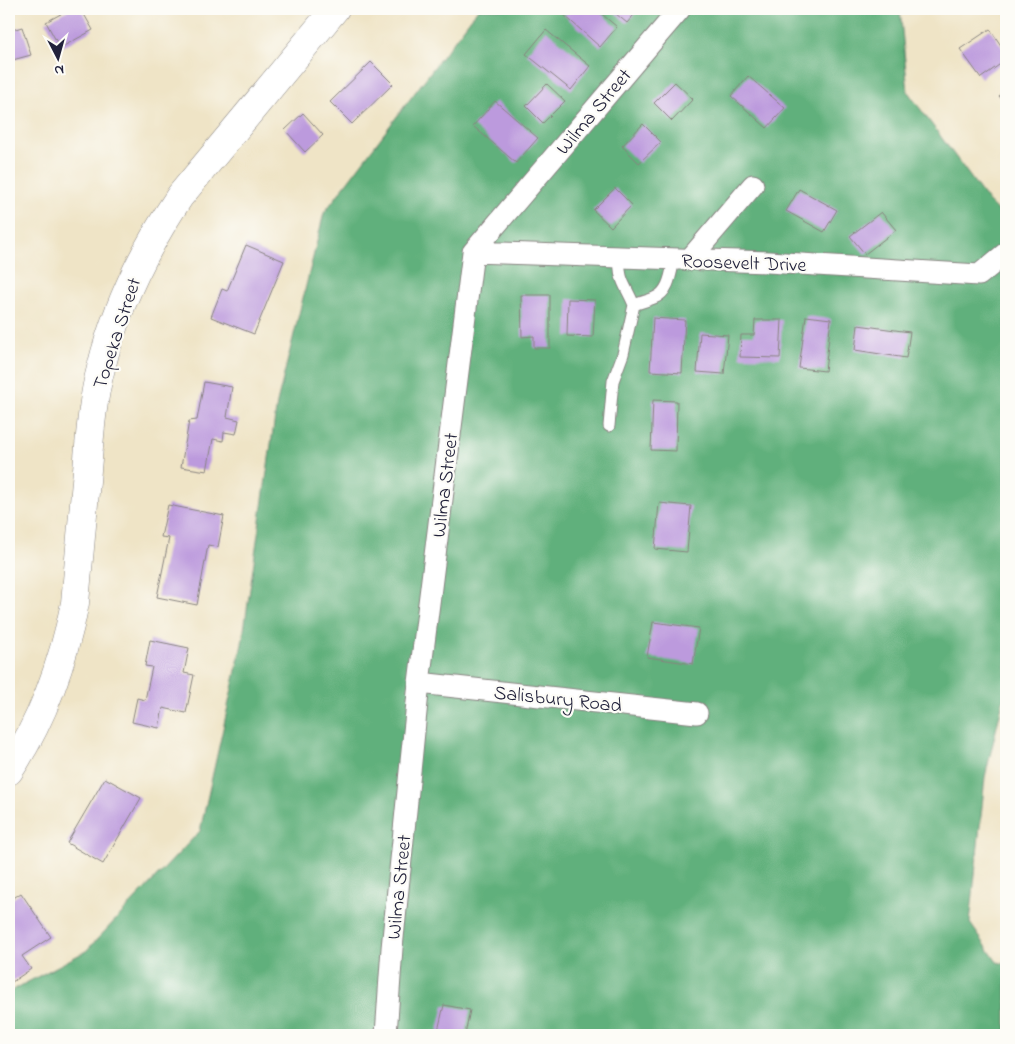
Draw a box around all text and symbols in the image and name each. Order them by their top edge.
north arrow [32,32,82,82]
text: N [53,59,65,80]
street label: Wilma Street [550,63,640,162]
street label: Roosevelt Drive [681,248,807,281]
street label: Topeka Street [87,274,150,393]
street label: Wilma Street [426,431,467,539]
street label: Salisbury Road [492,679,623,722]
street label: Wilma Street [381,833,420,941]

